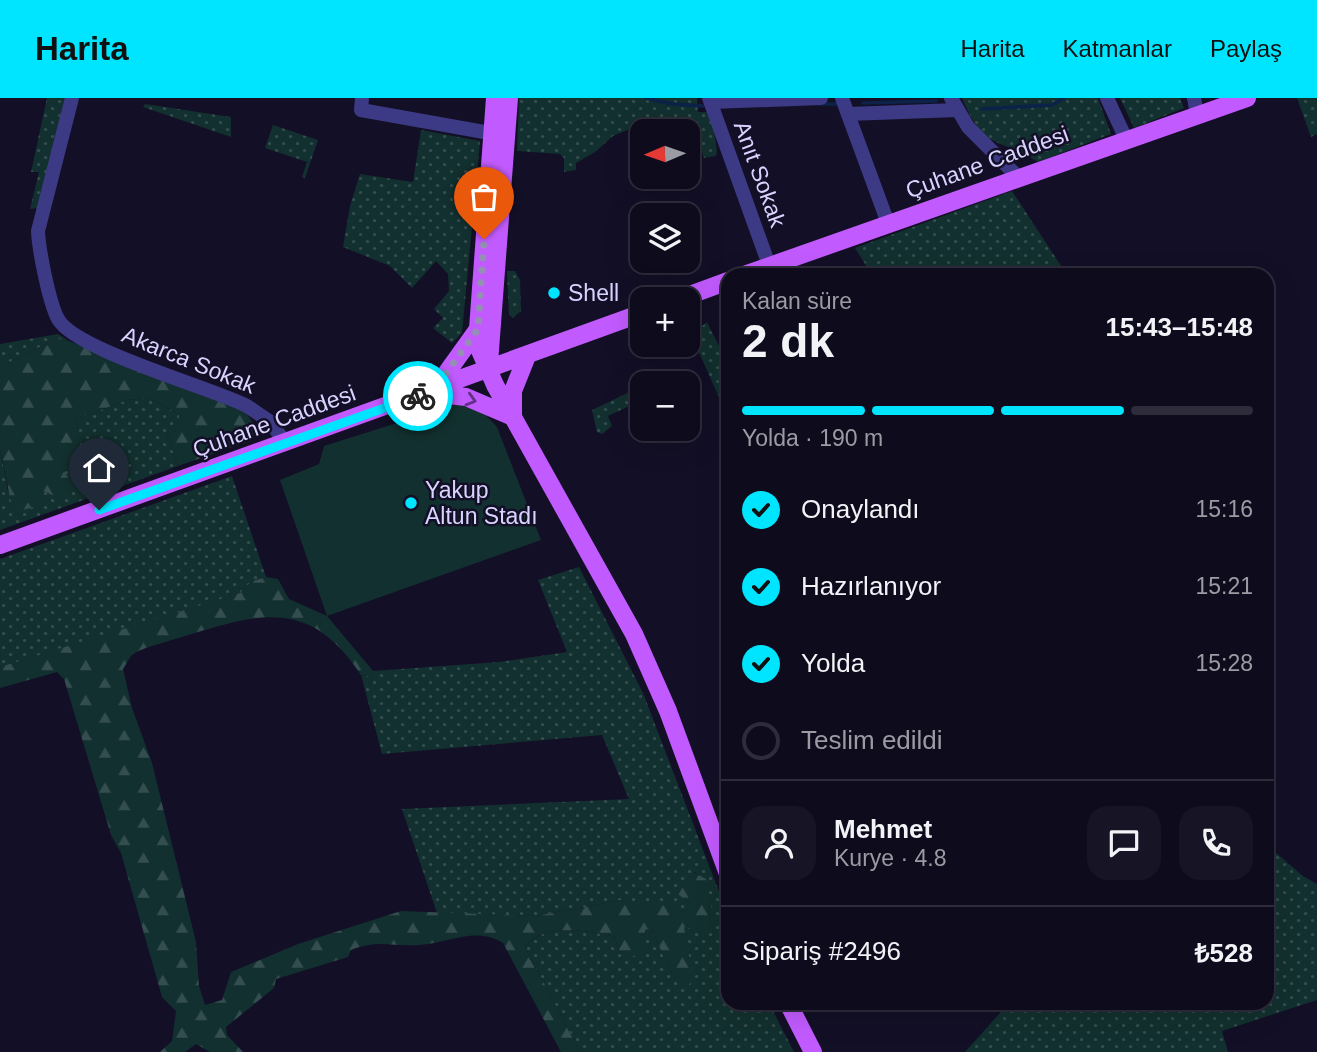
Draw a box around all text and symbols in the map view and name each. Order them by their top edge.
text: Harita [35,30,129,67]
text: Harita [961,35,1025,62]
text: Katmanlar [1063,35,1172,62]
text: Paylaş [1210,35,1282,62]
street label: Anıt Sokak [729,117,791,231]
north arrow [630,119,700,189]
map controls [630,119,700,441]
street label: Çuhane Caddesi [902,120,1072,204]
pin [454,167,514,239]
icon: bag [465,178,503,216]
button: layers [630,203,700,273]
place label: Shell [568,280,619,306]
marker: Shell [546,285,562,301]
button: + [630,287,700,357]
text: Kalan süre [742,288,852,314]
text: 15:43–15:48 [1106,312,1253,342]
text: 2 dk [742,315,834,367]
street label: Akarca Sokak [118,321,260,399]
courier [383,361,453,431]
button: − [630,371,700,441]
icon: bike [399,377,437,415]
street label: Çuhane Caddesi [189,379,359,463]
one-way arrow [465,391,477,406]
text: Yolda · 190 m [742,425,883,451]
pin [69,438,129,510]
icon: home [80,449,118,487]
place label: Yakup Altun Stadı [425,477,538,529]
icon: check [742,491,780,529]
text: Onaylandı [801,494,920,524]
marker: Yakup Altun Stadı [403,495,419,511]
text: 15:16 [1195,496,1253,522]
icon: check [742,568,780,606]
text: Hazırlanıyor [801,571,941,601]
text: 15:21 [1195,573,1253,599]
icon: check [742,645,780,683]
text: Yolda [801,648,865,678]
text: 15:28 [1195,650,1253,676]
text: Teslim edildi [801,725,943,755]
button: person [742,806,816,880]
button: chat [1087,806,1161,880]
button: phone [1179,806,1253,880]
text: Mehmet [834,814,932,844]
text: Kurye · 4.8 [834,845,947,871]
text: Sipariş #2496 [742,936,901,966]
text: ₺528 [1195,938,1253,968]

